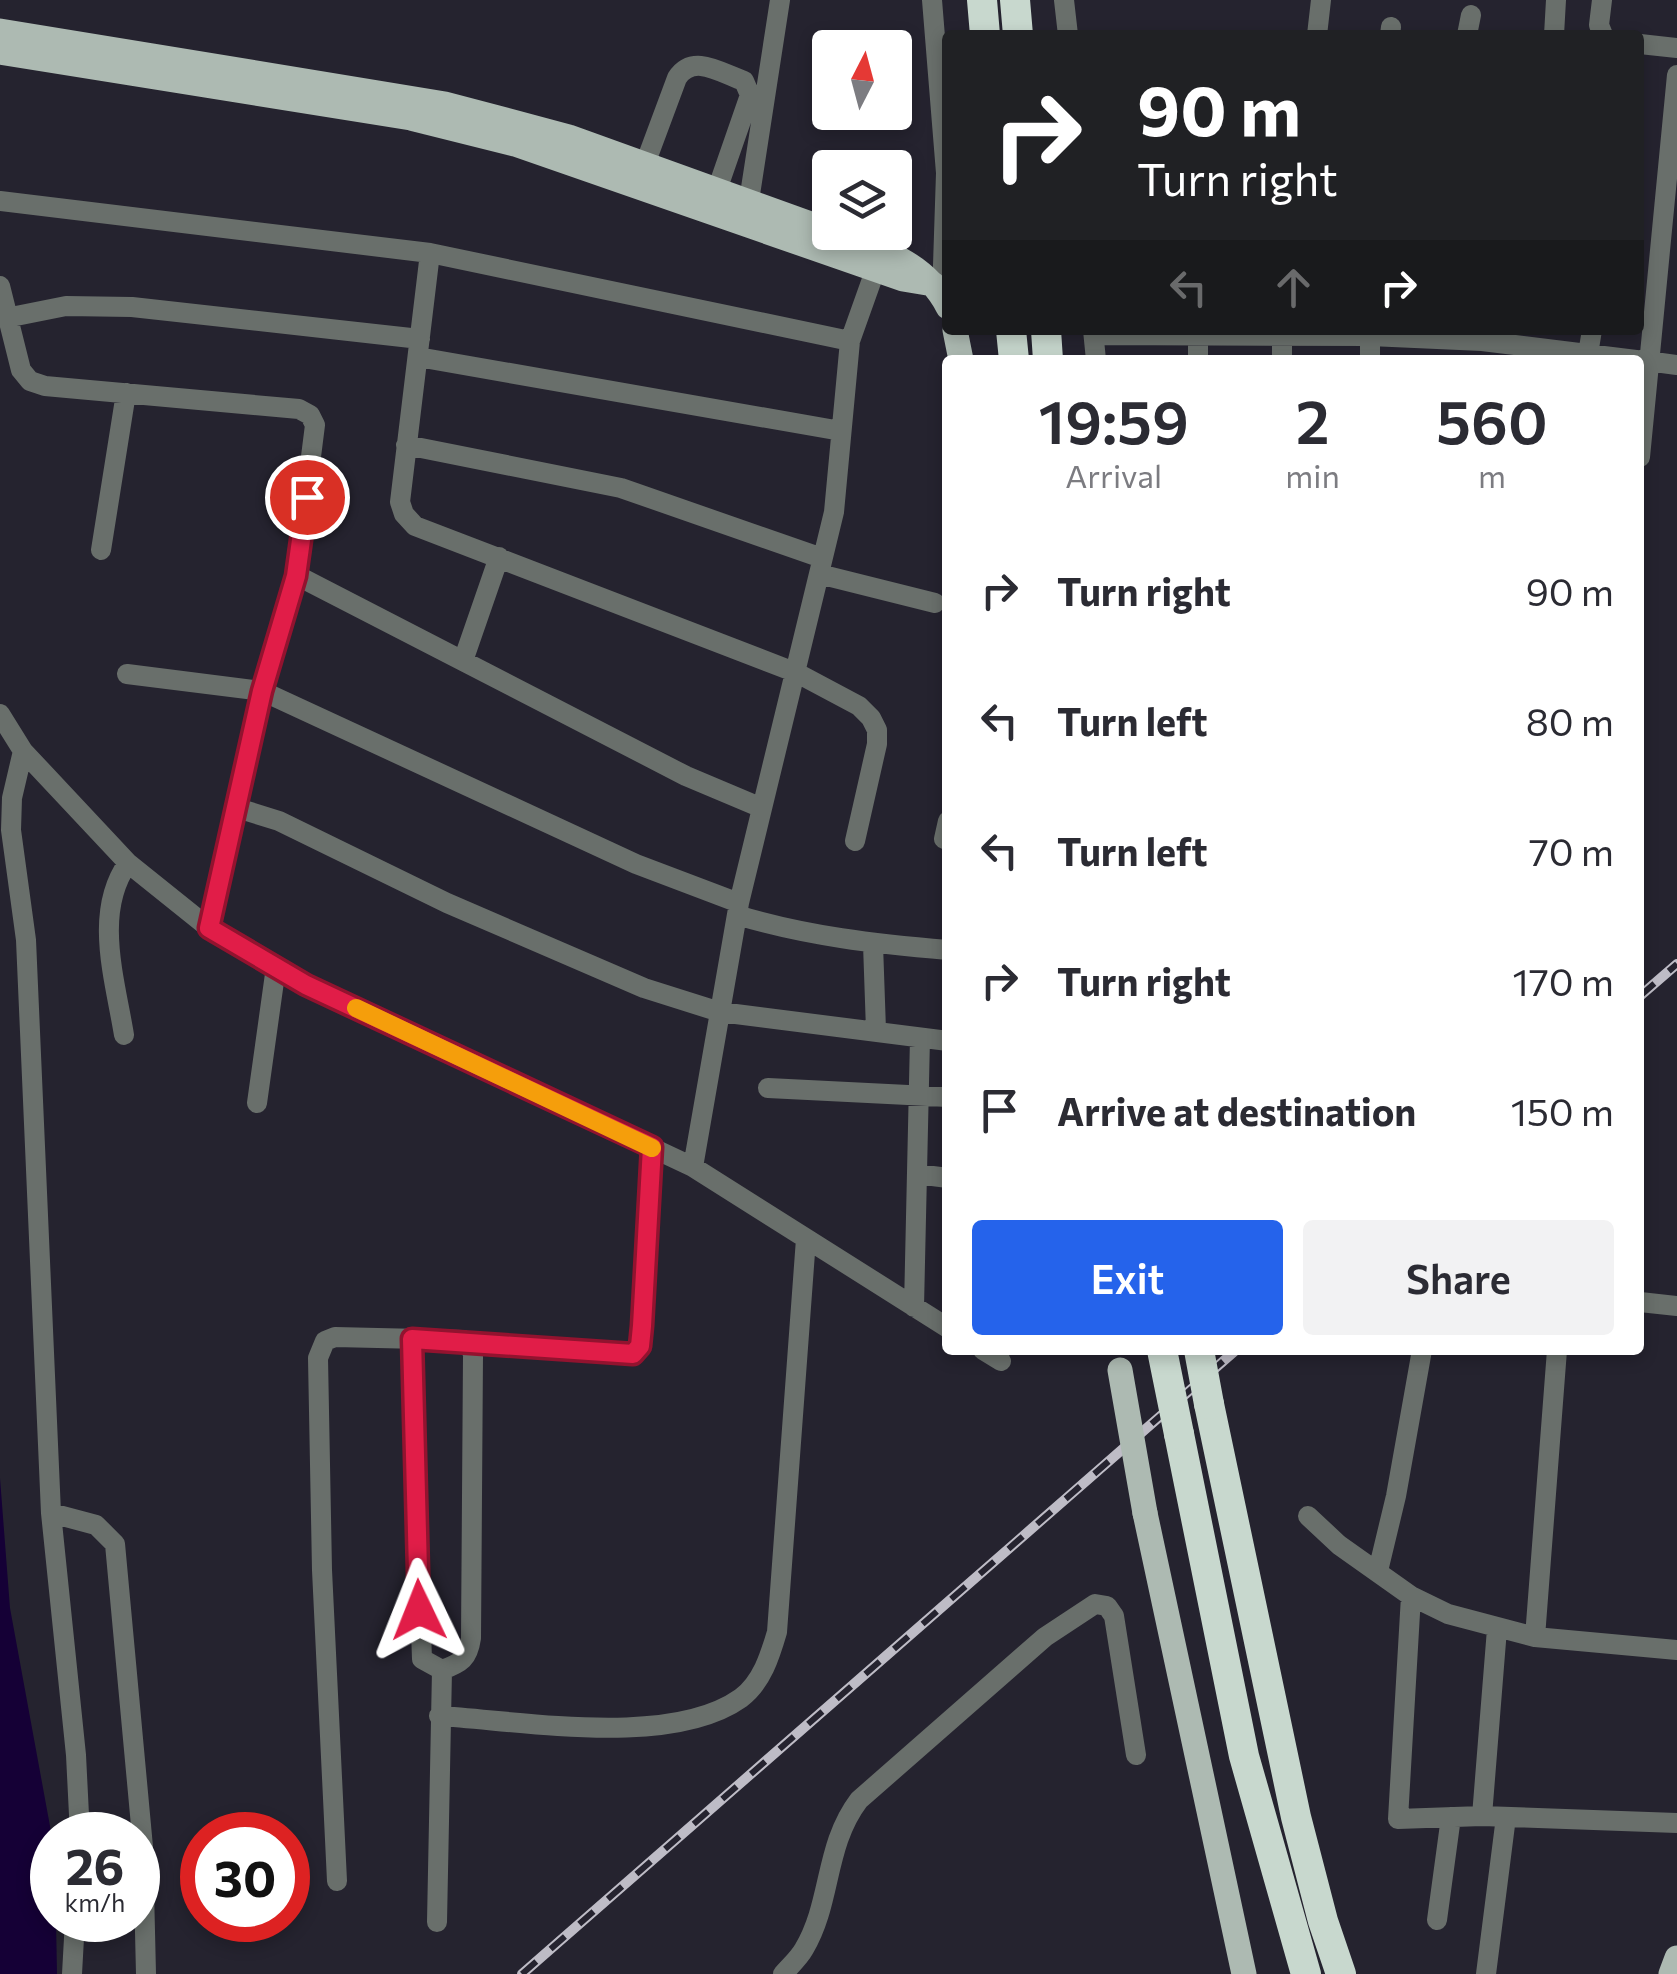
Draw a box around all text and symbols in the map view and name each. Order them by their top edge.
north arrow [812,30,912,130]
map controls [812,30,912,250]
text: 90 m [1137,65,1301,150]
icon: right [972,70,1102,200]
button: layers [812,150,912,250]
text: Turn right [1137,150,1338,205]
icon: left [1161,260,1216,315]
icon: ahead [1266,260,1321,315]
icon: right [1371,260,1426,315]
text: 19:59 [1038,383,1189,456]
text: 2 [1296,383,1329,456]
text: 560 [1436,383,1548,456]
pin [265,455,350,540]
text: Arrival [1065,455,1162,495]
text: min [1285,455,1340,495]
text: m [1478,455,1506,495]
icon: arrive [280,470,335,525]
icon: right [972,563,1027,618]
text: Turn right [1057,567,1231,614]
text: 90 m [1526,567,1614,614]
icon: left [972,693,1027,748]
text: Turn left [1057,697,1208,744]
text: 80 m [1526,697,1614,744]
icon: left [972,823,1027,878]
text: Turn left [1057,827,1208,874]
text: 70 m [1529,827,1614,874]
icon: right [972,953,1027,1008]
text: Turn right [1057,957,1231,1004]
text: 170 m [1513,957,1614,1004]
icon: arrive [972,1083,1027,1138]
text: Arrive at destination [1057,1087,1416,1134]
text: 150 m [1511,1087,1614,1134]
button: Exit [972,1220,1283,1335]
button: Share [1303,1220,1614,1335]
position arrow [367,1558,471,1662]
speed limit sign: 30 [180,1812,310,1942]
text: 26 [65,1834,124,1895]
text: km/h [65,1887,125,1917]

